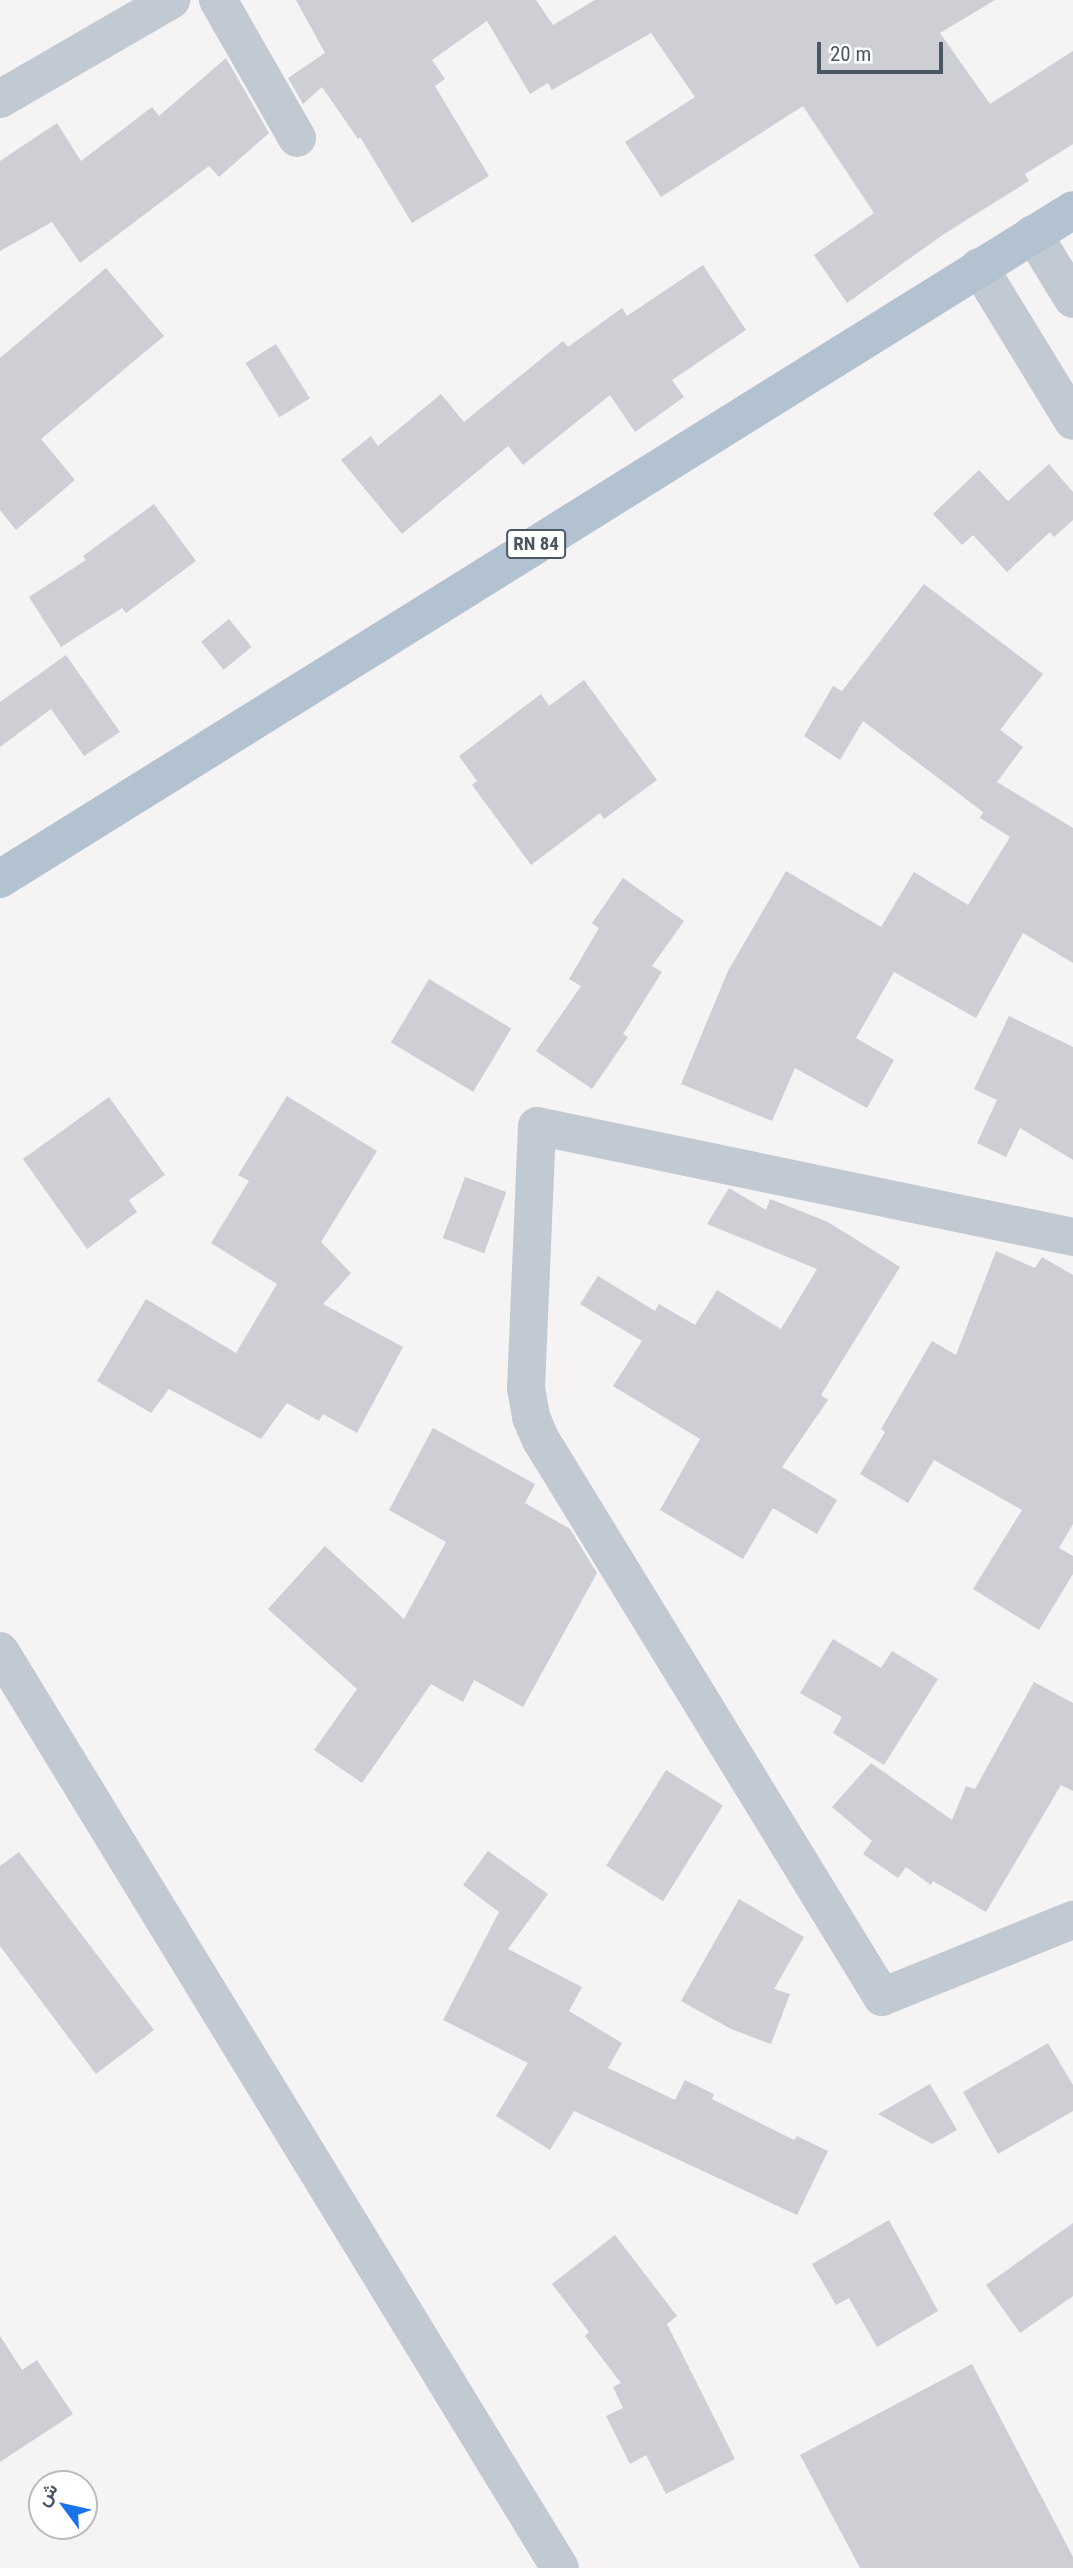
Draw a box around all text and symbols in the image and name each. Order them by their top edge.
scale bar [821,28,947,72]
text: 20 m [830,42,871,66]
road number: RN 84 [504,528,568,559]
north arrow [28,2470,98,2540]
text: ش [31,2479,63,2510]

